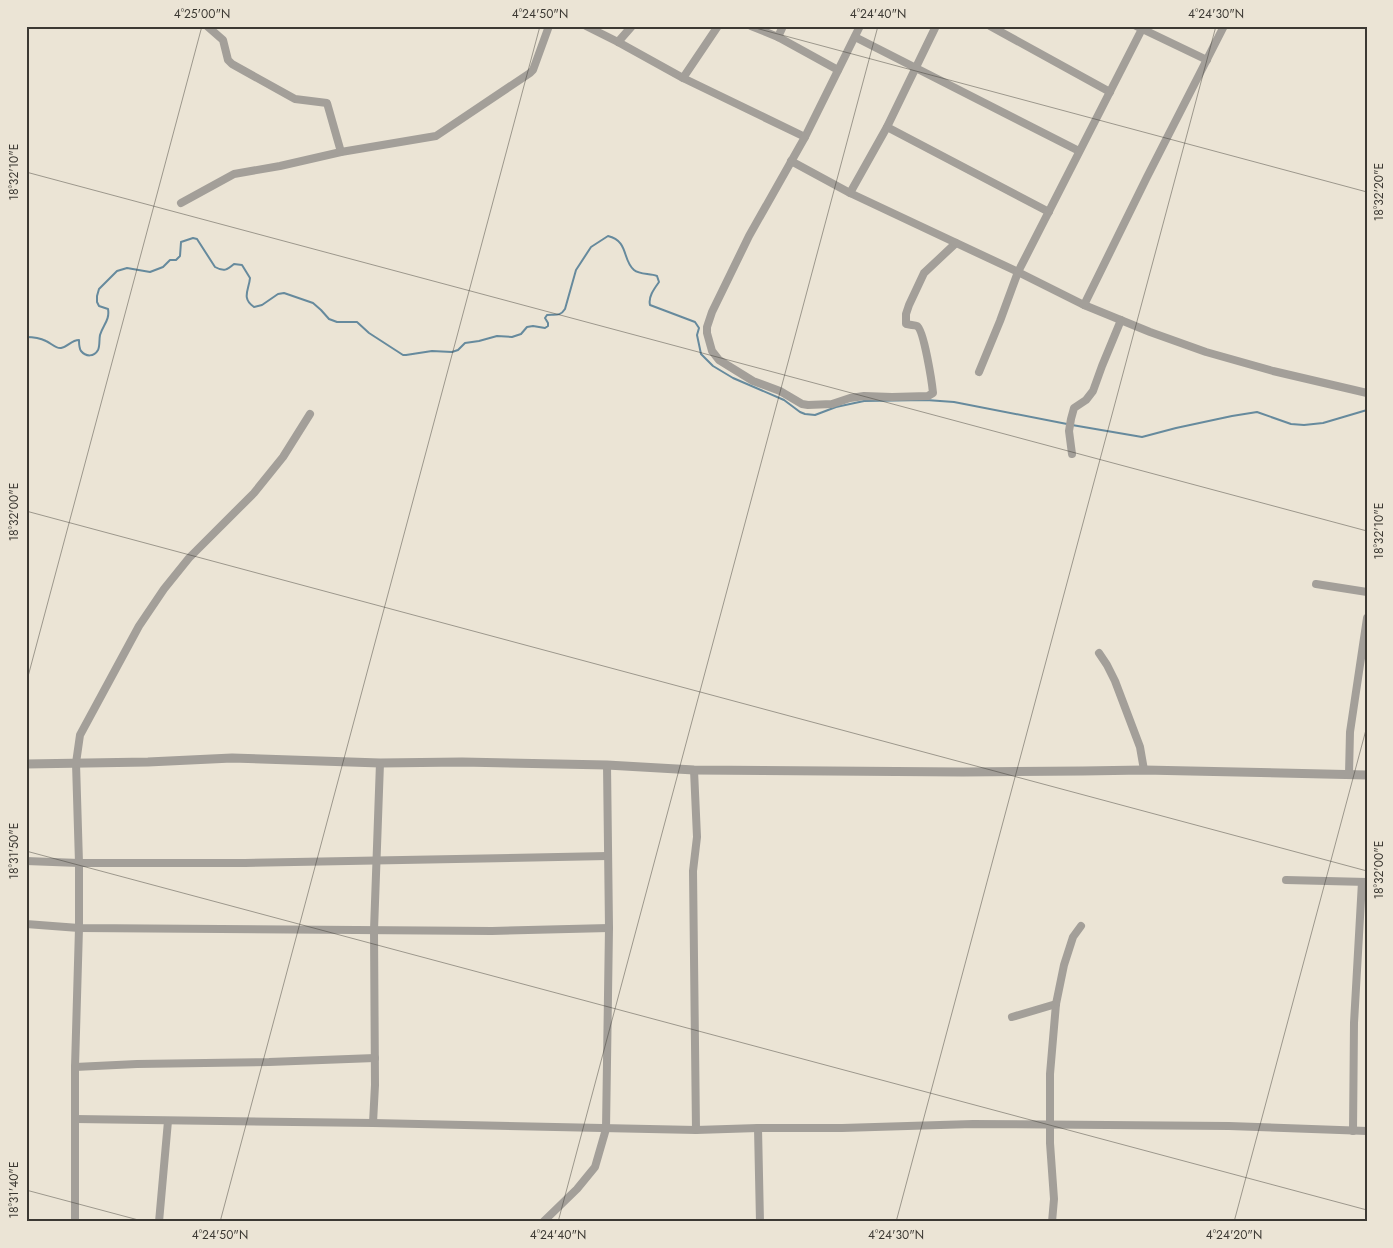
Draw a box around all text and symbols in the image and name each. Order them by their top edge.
text: 4°25'00"N [174,5,230,23]
text: 4°24'50"N [512,5,568,23]
text: 4°24'40"N [850,5,906,23]
text: 4°24'30"N [1188,5,1244,23]
text: 18°32'10"E [5,144,23,200]
text: 18°32'20"E [1370,163,1388,221]
text: 18°32'00"E [5,483,23,541]
text: 18°32'10"E [1370,503,1388,559]
text: 18°31'50"E [5,823,23,879]
text: 18°32'00"E [1370,841,1388,899]
text: 18°31'40"E [5,1161,23,1219]
text: 4°24'50"N [192,1226,248,1244]
text: 4°24'40"N [530,1226,586,1244]
text: 4°24'30"N [868,1226,924,1244]
text: 4°24'20"N [1206,1226,1262,1244]

